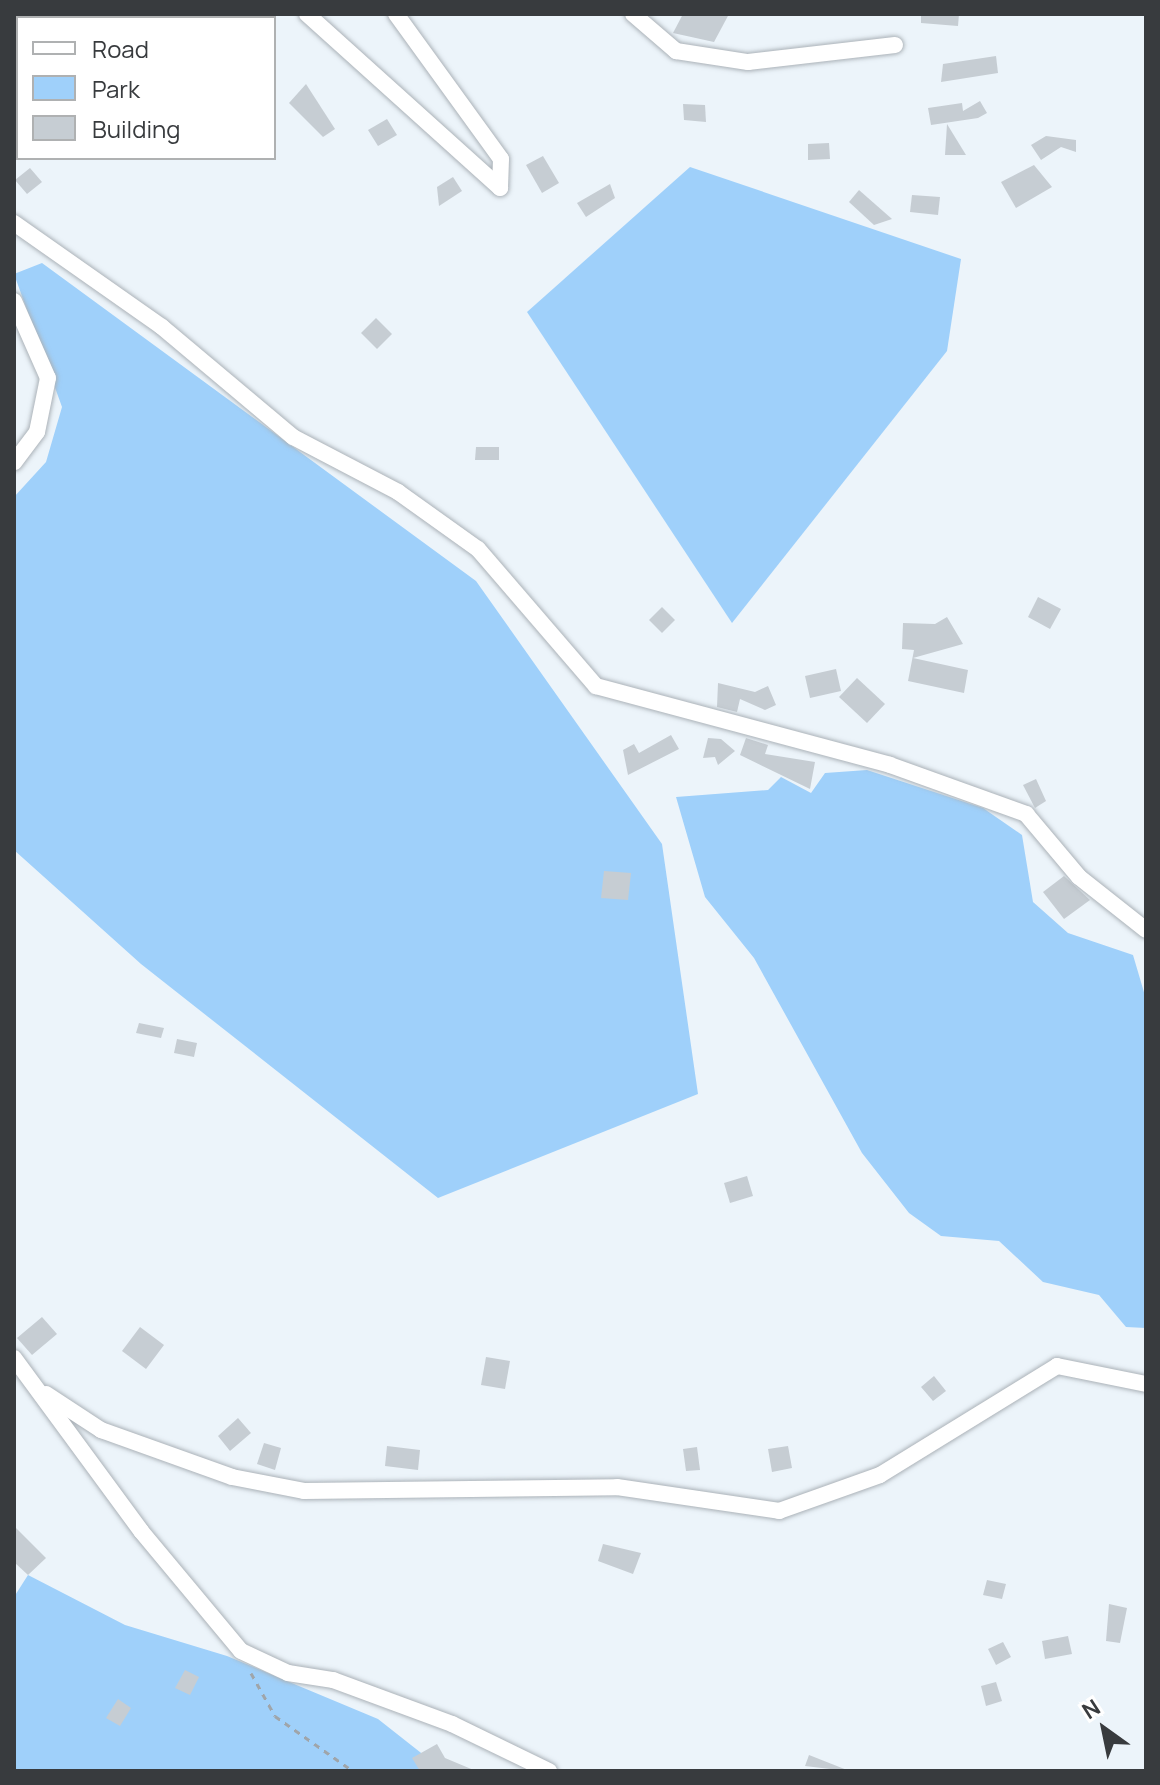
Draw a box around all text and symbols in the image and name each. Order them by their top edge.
legend [16,16,276,160]
text: Road [92,32,149,65]
text: Park [92,72,140,105]
text: Building [92,112,180,145]
north arrow [1064,1689,1144,1769]
text: N [1076,1692,1106,1726]

